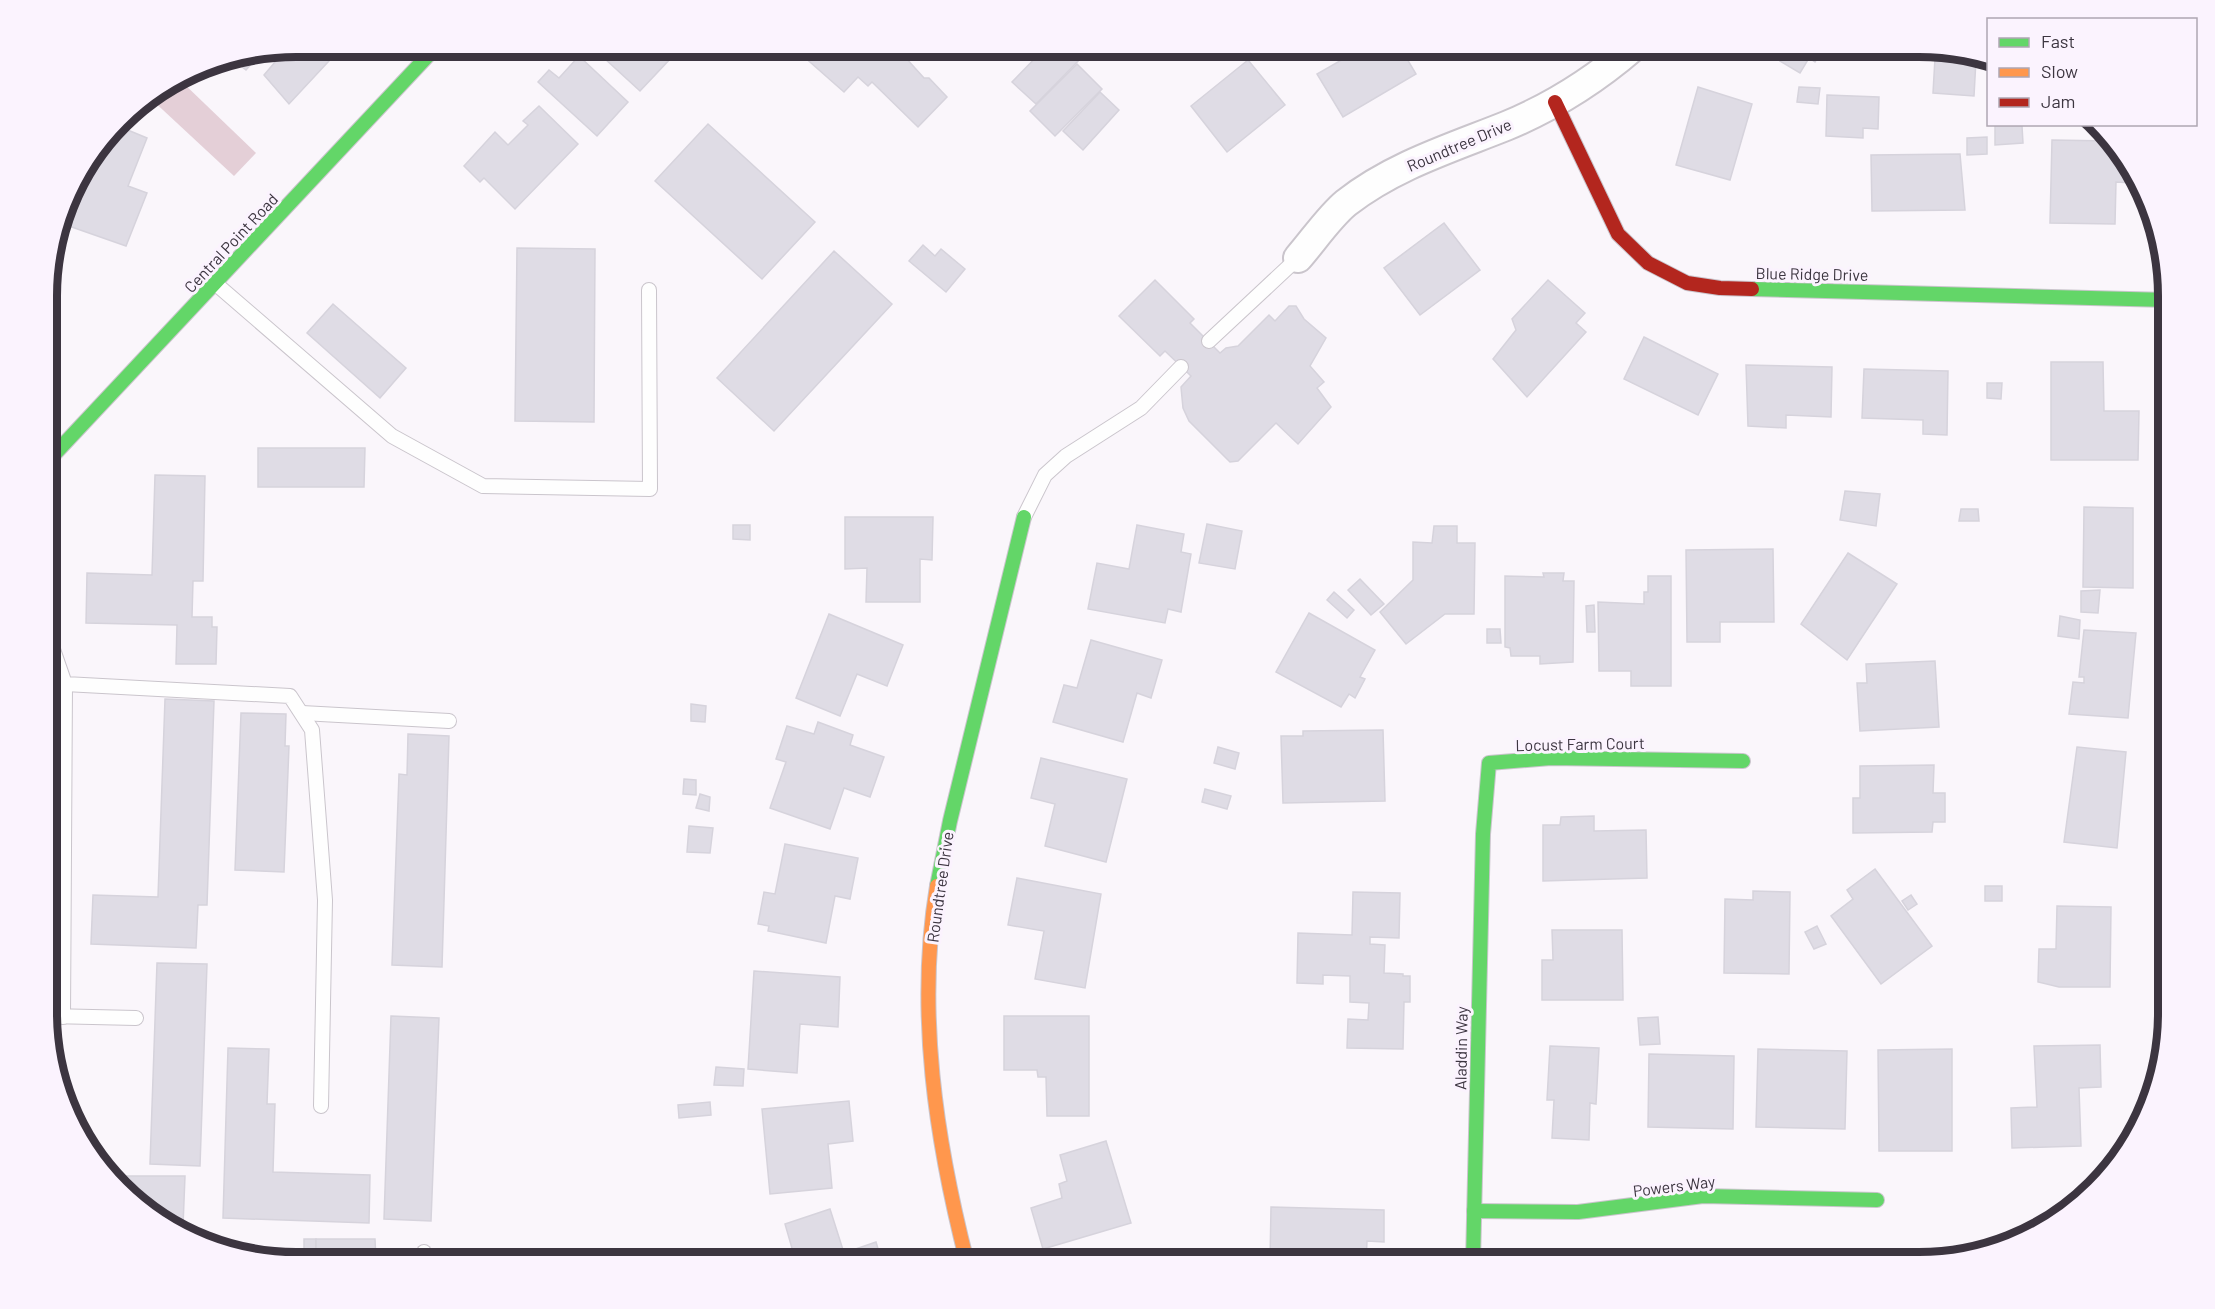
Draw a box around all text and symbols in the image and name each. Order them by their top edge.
legend [1987,18,2197,126]
text: Fast [2041,30,2075,52]
text: Slow [2041,60,2078,82]
text: Jam [2041,90,2075,112]
street label: Roundtree Drive [1404,114,1514,175]
street label: Central Point Road [180,189,281,296]
street label: Blue Ridge Drive [1756,263,1868,284]
street label: Locust Farm Court [1515,733,1645,754]
street label: Roundtree Drive [922,830,957,944]
street label: Aladdin Way [1450,1005,1471,1090]
street label: Powers Way [1632,1171,1717,1200]

